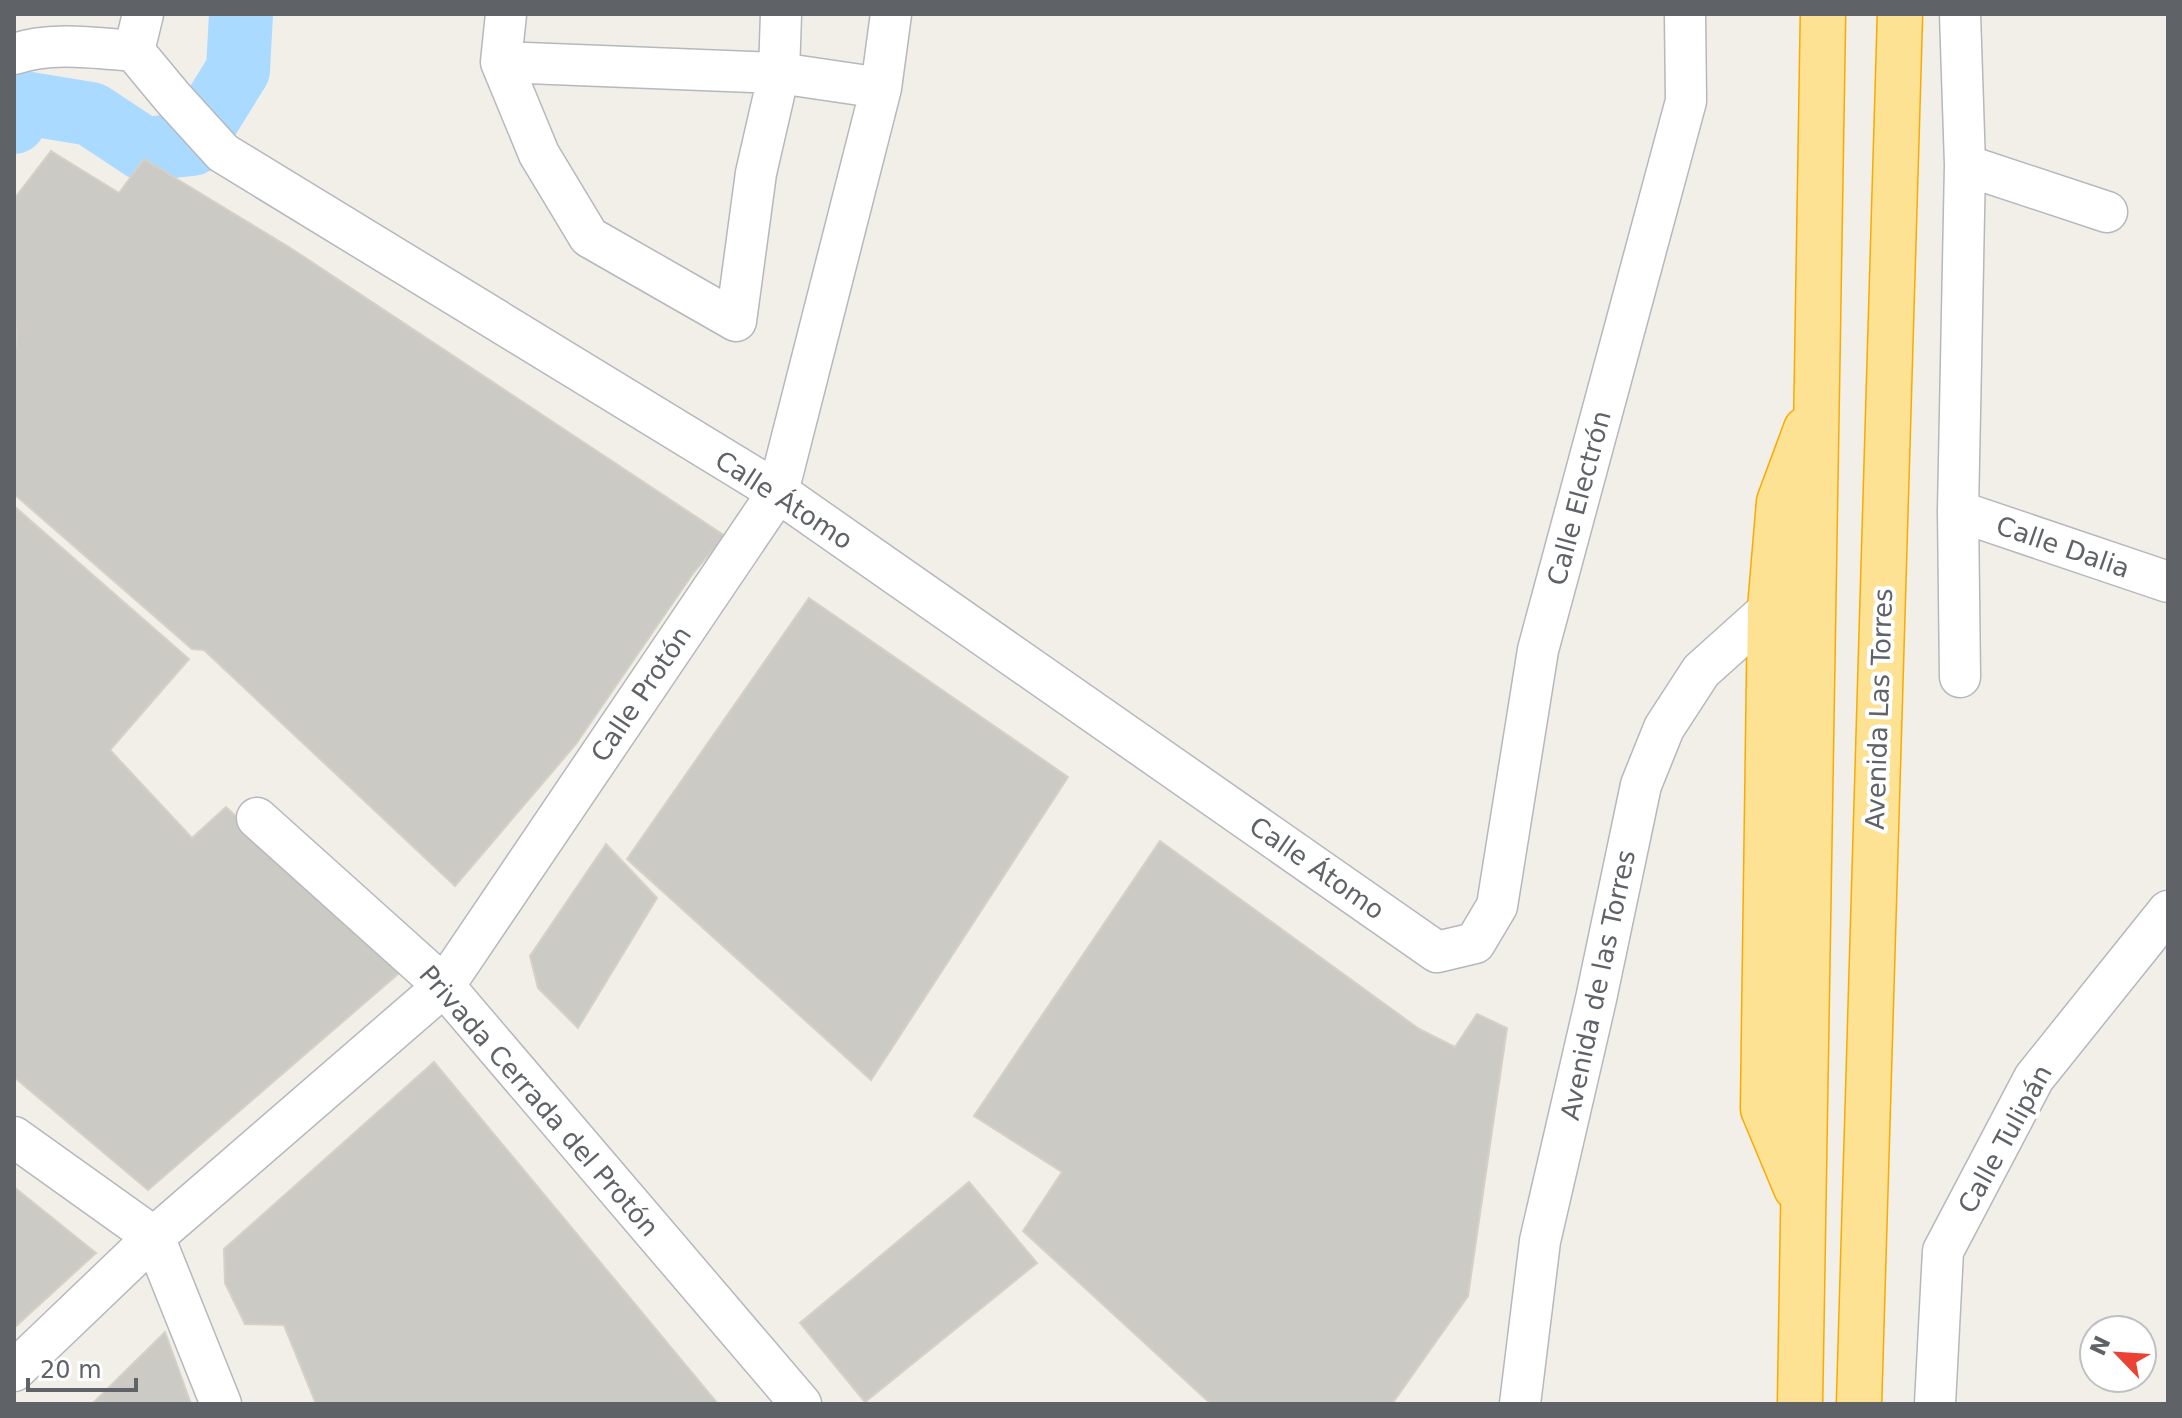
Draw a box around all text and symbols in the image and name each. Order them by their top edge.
street label: Calle Electrón [1541,407,1617,589]
street label: Calle Átomo [710,444,859,555]
street label: Calle Dalia [1992,510,2134,584]
street label: Avenida Las Torres [1860,588,1898,830]
street label: Calle Protón [585,621,697,767]
street label: Calle Átomo [1244,810,1391,925]
street label: Avenida de las Torres [1555,847,1641,1123]
street label: Privada Cerrada del Protón [413,960,665,1242]
street label: Calle Tulipán [1952,1060,2058,1218]
north arrow [2078,1314,2158,1394]
text: N [2085,1332,2116,1359]
scale bar [28,1342,136,1392]
text: 20 m [40,1356,102,1384]

